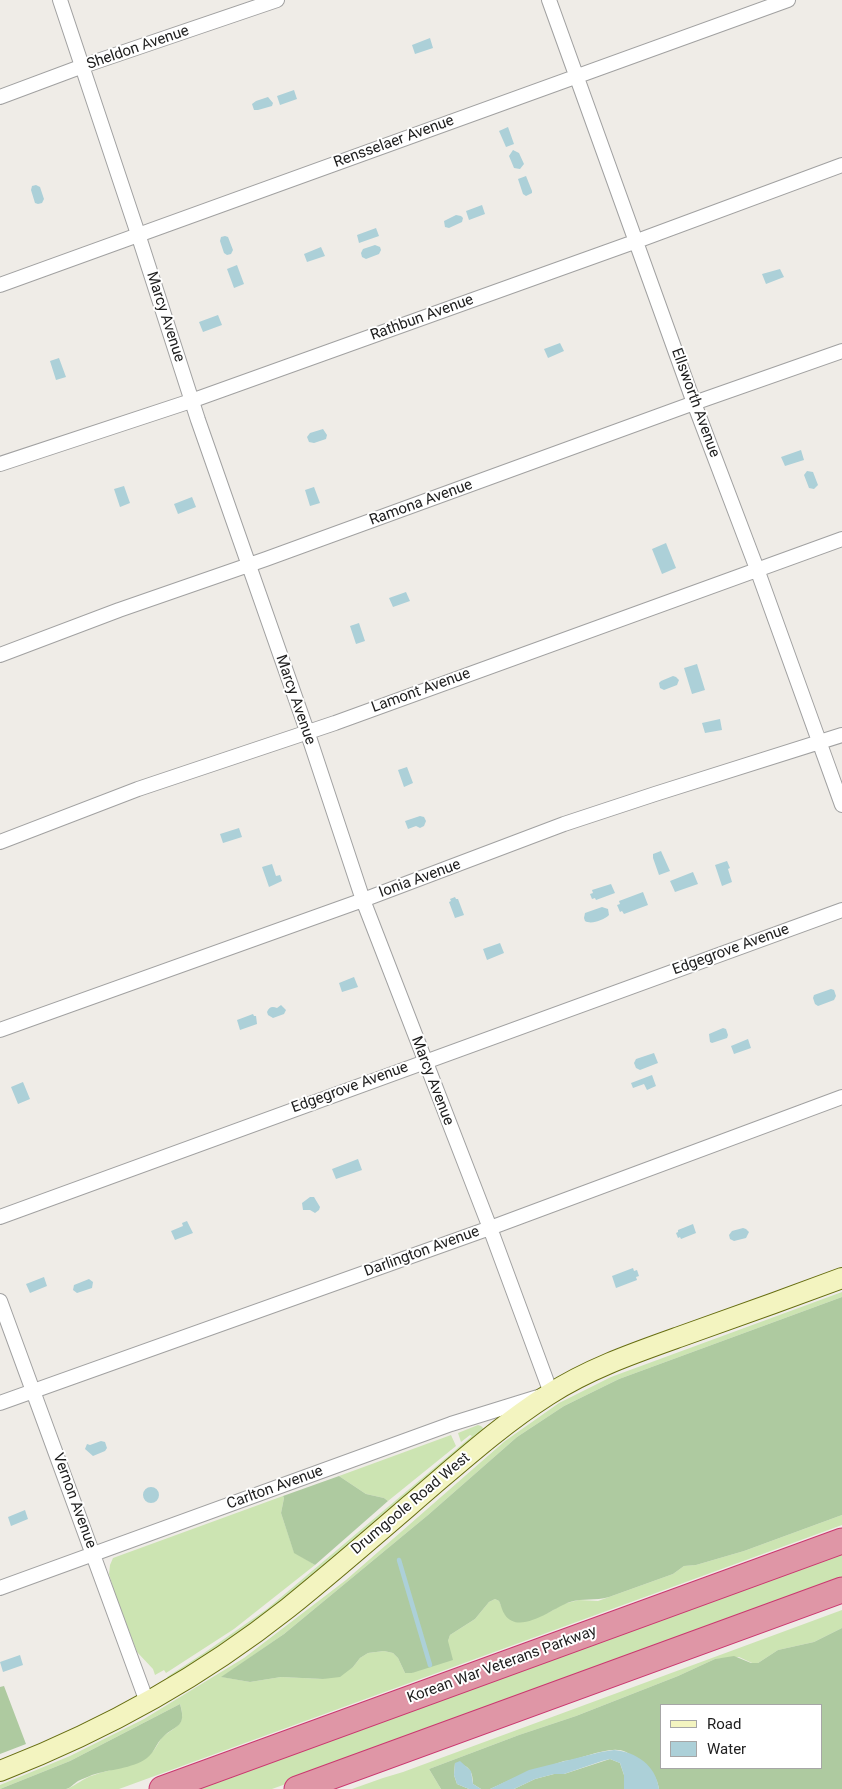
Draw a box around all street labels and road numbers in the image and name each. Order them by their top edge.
street label: Sheldon Avenue [85,22,191,74]
street label: Rensselaer Avenue [331,112,457,172]
street label: Marcy Avenue [142,270,188,364]
street label: Rathbun Avenue [368,291,476,345]
street label: Ellsworth Avenue [667,346,723,460]
street label: Ramona Avenue [367,476,475,530]
street label: Marcy Avenue [271,653,319,747]
street label: Lamont Avenue [369,665,473,717]
street label: Ionia Avenue [377,856,463,902]
street label: Edgegrove Avenue [670,921,792,979]
street label: Marcy Avenue [407,1034,457,1128]
street label: Edgegrove Avenue [289,1059,411,1117]
street label: Darlington Avenue [362,1223,482,1281]
street label: Drumgoole Road West [348,1449,474,1559]
street label: Vernon Avenue [48,1451,100,1551]
street label: Carlton Avenue [224,1462,326,1514]
street label: Korean War Veterans Parkway [405,1622,599,1708]

